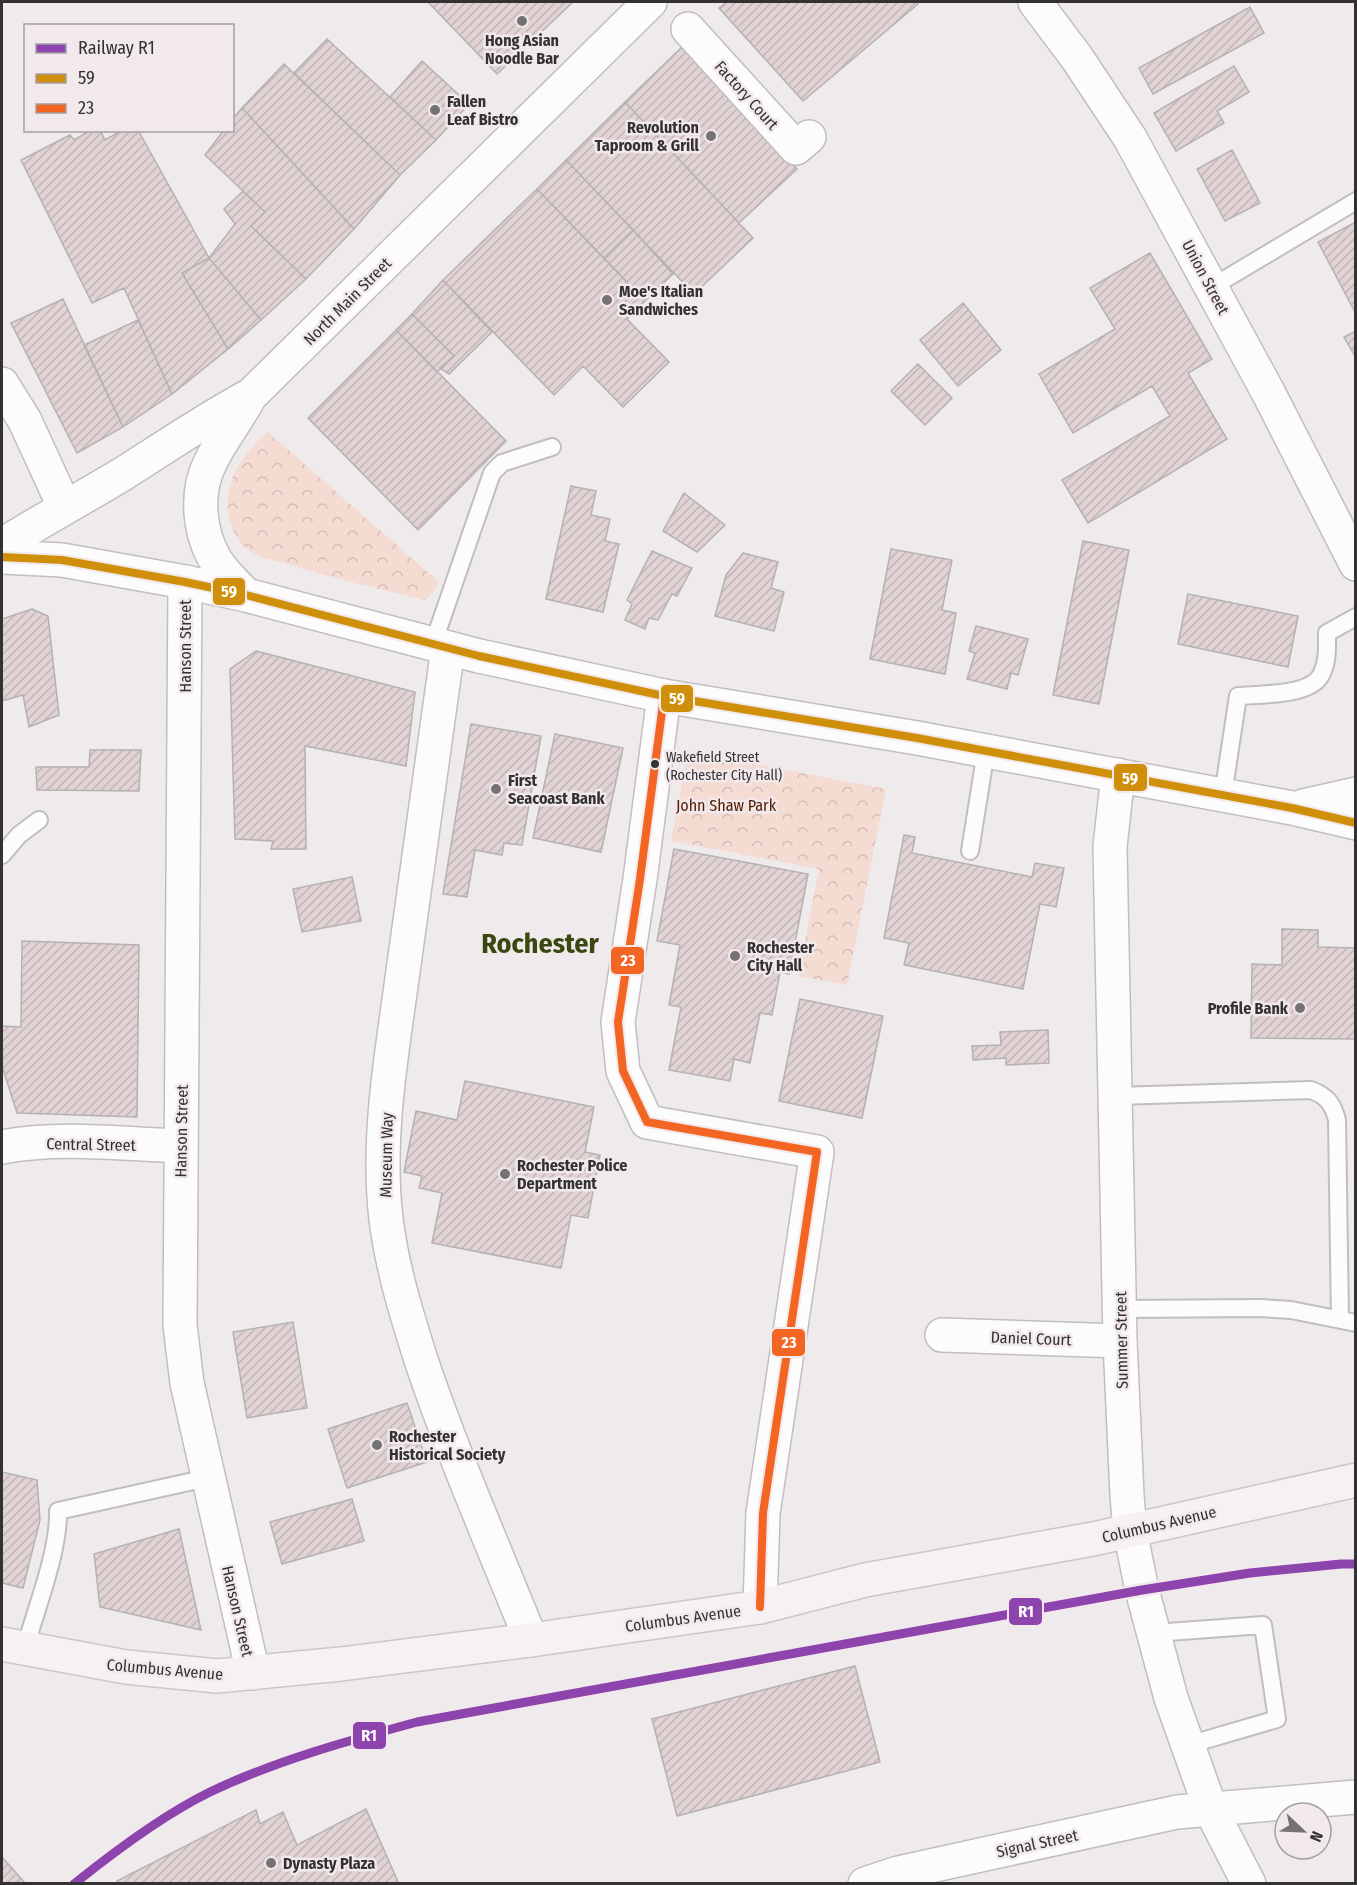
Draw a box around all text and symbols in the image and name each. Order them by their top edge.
marker: Hong Asian Noodle Bar [515,14,529,28]
legend [24,24,234,132]
place label: Hong Asian Noodle Bar [485,31,559,68]
text: Railway R1 [78,37,155,59]
street label: Factory Court [711,57,783,134]
text: 59 [78,67,95,89]
place label: Fallen Leaf Bistro [447,92,519,129]
text: 23 [78,97,94,119]
marker: Fallen Leaf Bistro [428,103,442,117]
place label: Revolution Taproom & Grill [595,118,700,155]
marker: Revolution Taproom & Grill [704,129,718,143]
street label: Union Street [1178,237,1234,318]
street label: North Main Street [300,253,396,349]
place label: Moe's Italian Sandwiches [619,282,703,319]
marker: Moe's Italian Sandwiches [600,293,614,307]
line badge: 59 [212,577,246,606]
text: 59 [221,582,237,601]
street label: Hanson Street [176,599,195,692]
line badge: 59 [660,684,694,713]
text: 59 [669,689,685,708]
place label: Wakefield Street (Rochester City Hall) [666,749,782,784]
marker: Wakefield Street (Rochester City Hall) [649,758,661,770]
line badge: 59 [1113,763,1148,792]
text: 59 [1122,769,1138,788]
place label: First Seacoast Bank [508,771,605,808]
marker: First Seacoast Bank [489,782,503,796]
park label: John Shaw Park [676,796,777,815]
district label: Rochester [481,927,599,960]
place label: Rochester City Hall [747,938,814,975]
line badge: 23 [610,946,645,975]
marker: Rochester City Hall [728,949,742,963]
text: 23 [620,951,636,970]
place label: Profile Bank [1208,999,1289,1018]
marker: Profile Bank [1293,1001,1307,1015]
street label: Hanson Street [171,1084,192,1178]
street label: Museum Way [376,1111,397,1198]
street label: Central Street [46,1134,137,1155]
place label: Rochester Police Department [517,1156,627,1193]
marker: Rochester Police Department [498,1167,512,1181]
street label: Summer Street [1111,1290,1132,1389]
line badge: 23 [771,1328,806,1357]
street label: Daniel Court [990,1328,1072,1349]
text: 23 [781,1333,797,1352]
place label: Rochester Historical Society [389,1427,506,1464]
marker: Rochester Historical Society [370,1438,384,1452]
street label: Columbus Avenue [1100,1502,1218,1547]
street label: Hanson Street [218,1564,257,1659]
line badge: R1 [1008,1597,1043,1626]
street label: Columbus Avenue [624,1601,742,1636]
text: R1 [1018,1602,1034,1621]
street label: Columbus Avenue [106,1655,224,1684]
line badge: R1 [352,1721,387,1750]
text: R1 [361,1726,377,1745]
north arrow [1273,1801,1333,1861]
street label: Signal Street [995,1825,1080,1861]
text: N [1306,1829,1327,1845]
place label: Dynasty Plaza [283,1854,375,1873]
marker: Dynasty Plaza [264,1856,278,1870]

